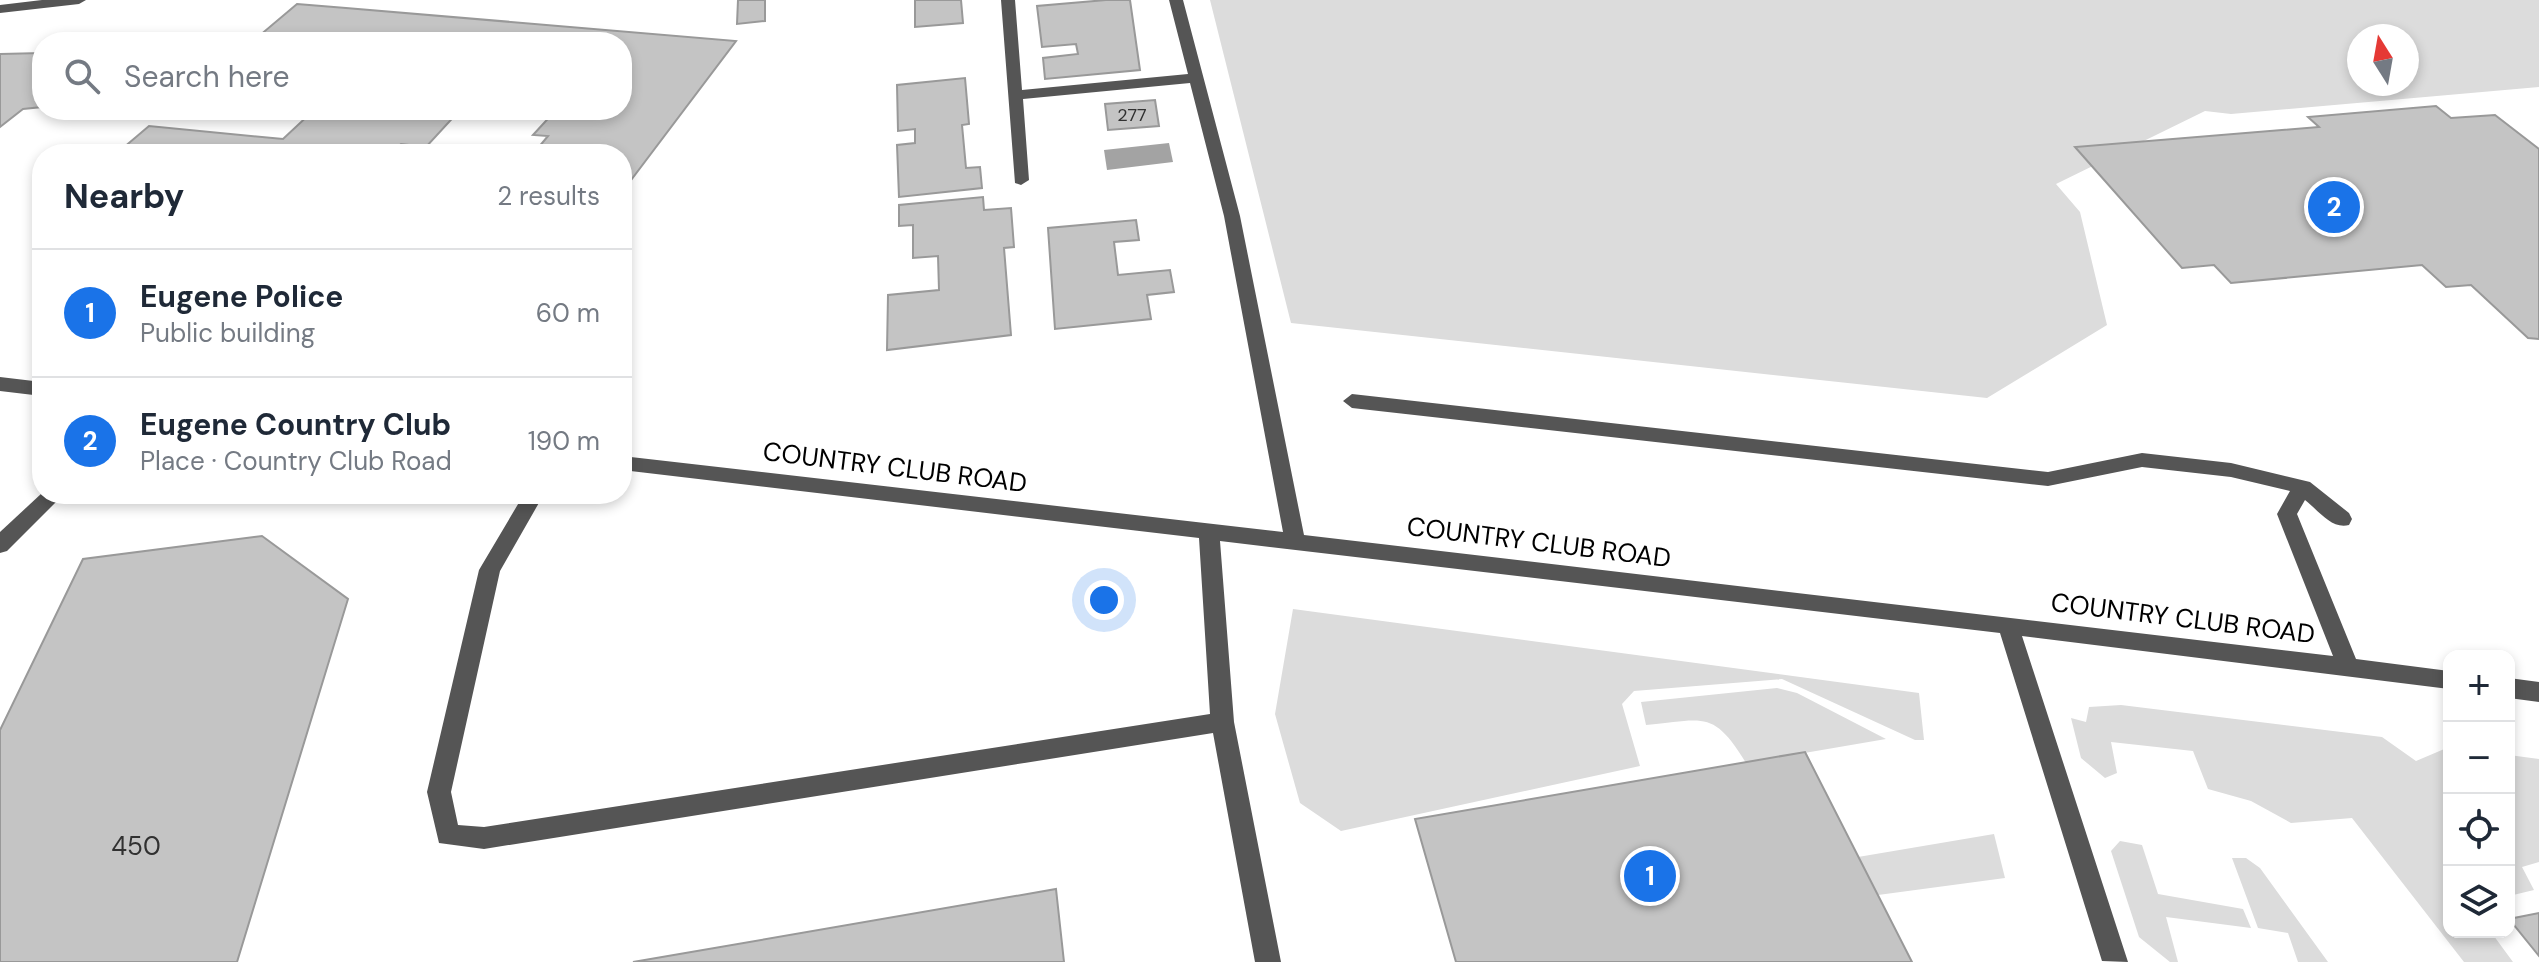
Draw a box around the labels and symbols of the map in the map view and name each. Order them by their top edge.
north arrow [2347,24,2419,96]
house number: 277 [1117,103,1147,127]
pin: 2 [2308,177,2360,237]
street label: COUNTRY CLUB ROAD [761,434,1029,500]
street label: COUNTRY CLUB ROAD [1405,509,1673,575]
your location [1084,580,1124,620]
street label: COUNTRY CLUB ROAD [2049,585,2317,651]
house number: 450 [111,829,161,863]
pin: 1 [1624,846,1676,906]

